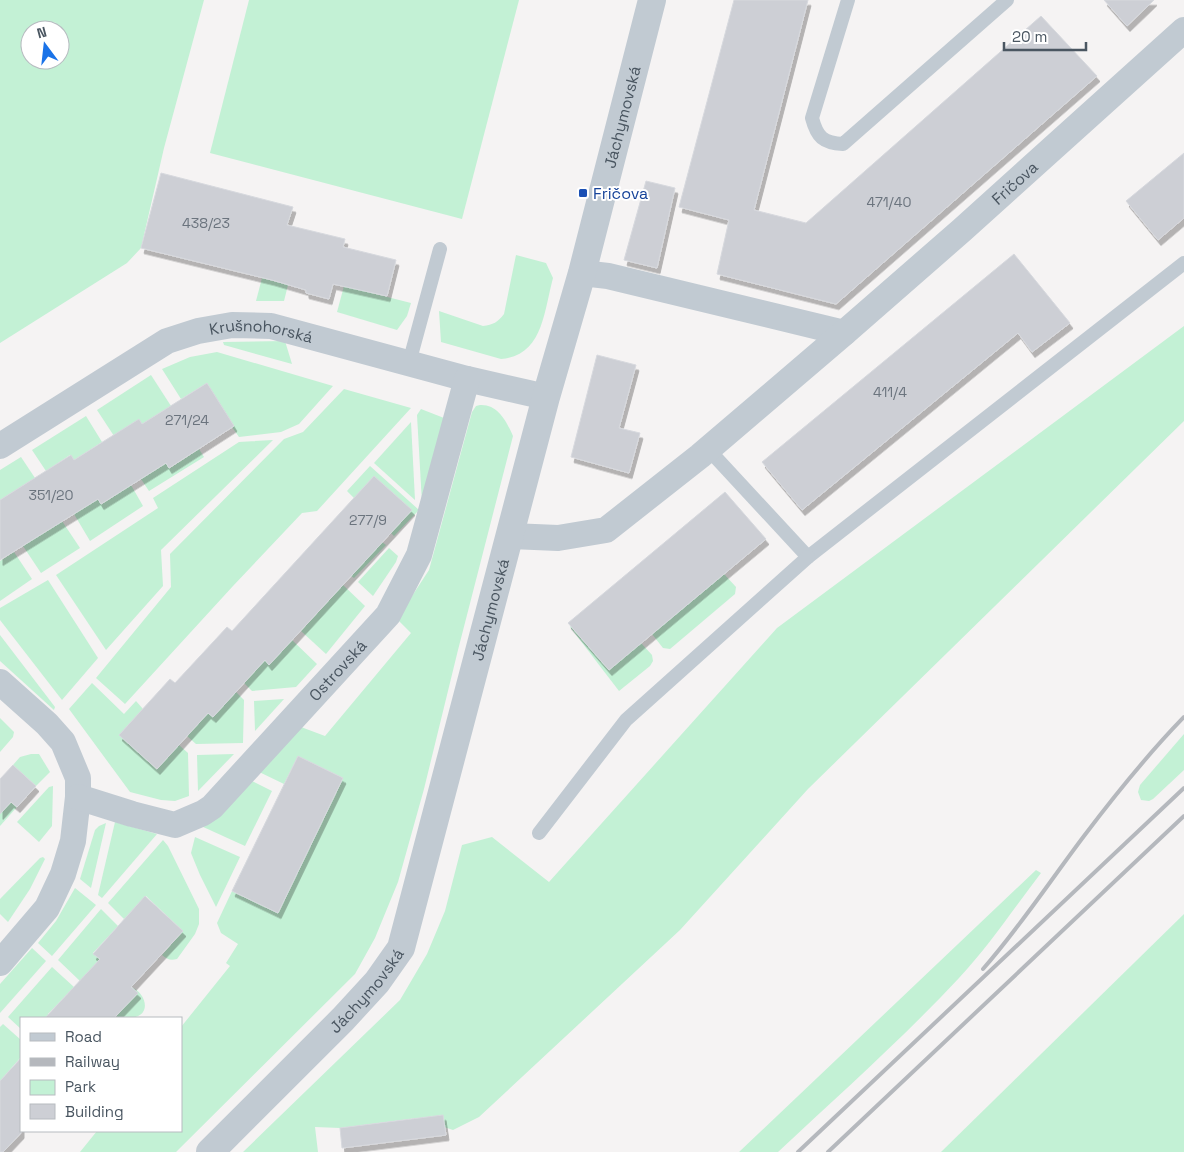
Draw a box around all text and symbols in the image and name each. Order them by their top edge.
north arrow [20,20,70,70]
scale bar [1004,20,1086,52]
text: N [35,23,49,42]
text: 20 m [1012,27,1047,46]
street label: Jáchymovská [599,63,645,170]
street label: Fričova [987,156,1042,209]
place label: Fričova [593,183,648,204]
marker: Fričova [577,187,589,199]
house number: 471/40 [867,193,911,211]
house number: 438/23 [182,214,230,232]
street label: Krušnohorská [207,314,316,347]
house number: 411/4 [873,383,907,401]
house number: 271/24 [165,411,209,429]
house number: 351/20 [28,486,74,504]
house number: 277/9 [349,511,387,529]
street label: Jáchymovská [467,556,514,663]
street label: Ostrovská [304,635,371,705]
street label: Jáchymovská [325,944,408,1037]
legend [20,1017,182,1132]
text: Road [65,1027,102,1046]
text: Railway [65,1052,120,1071]
text: Park [65,1077,96,1096]
text: Building [65,1102,124,1121]

